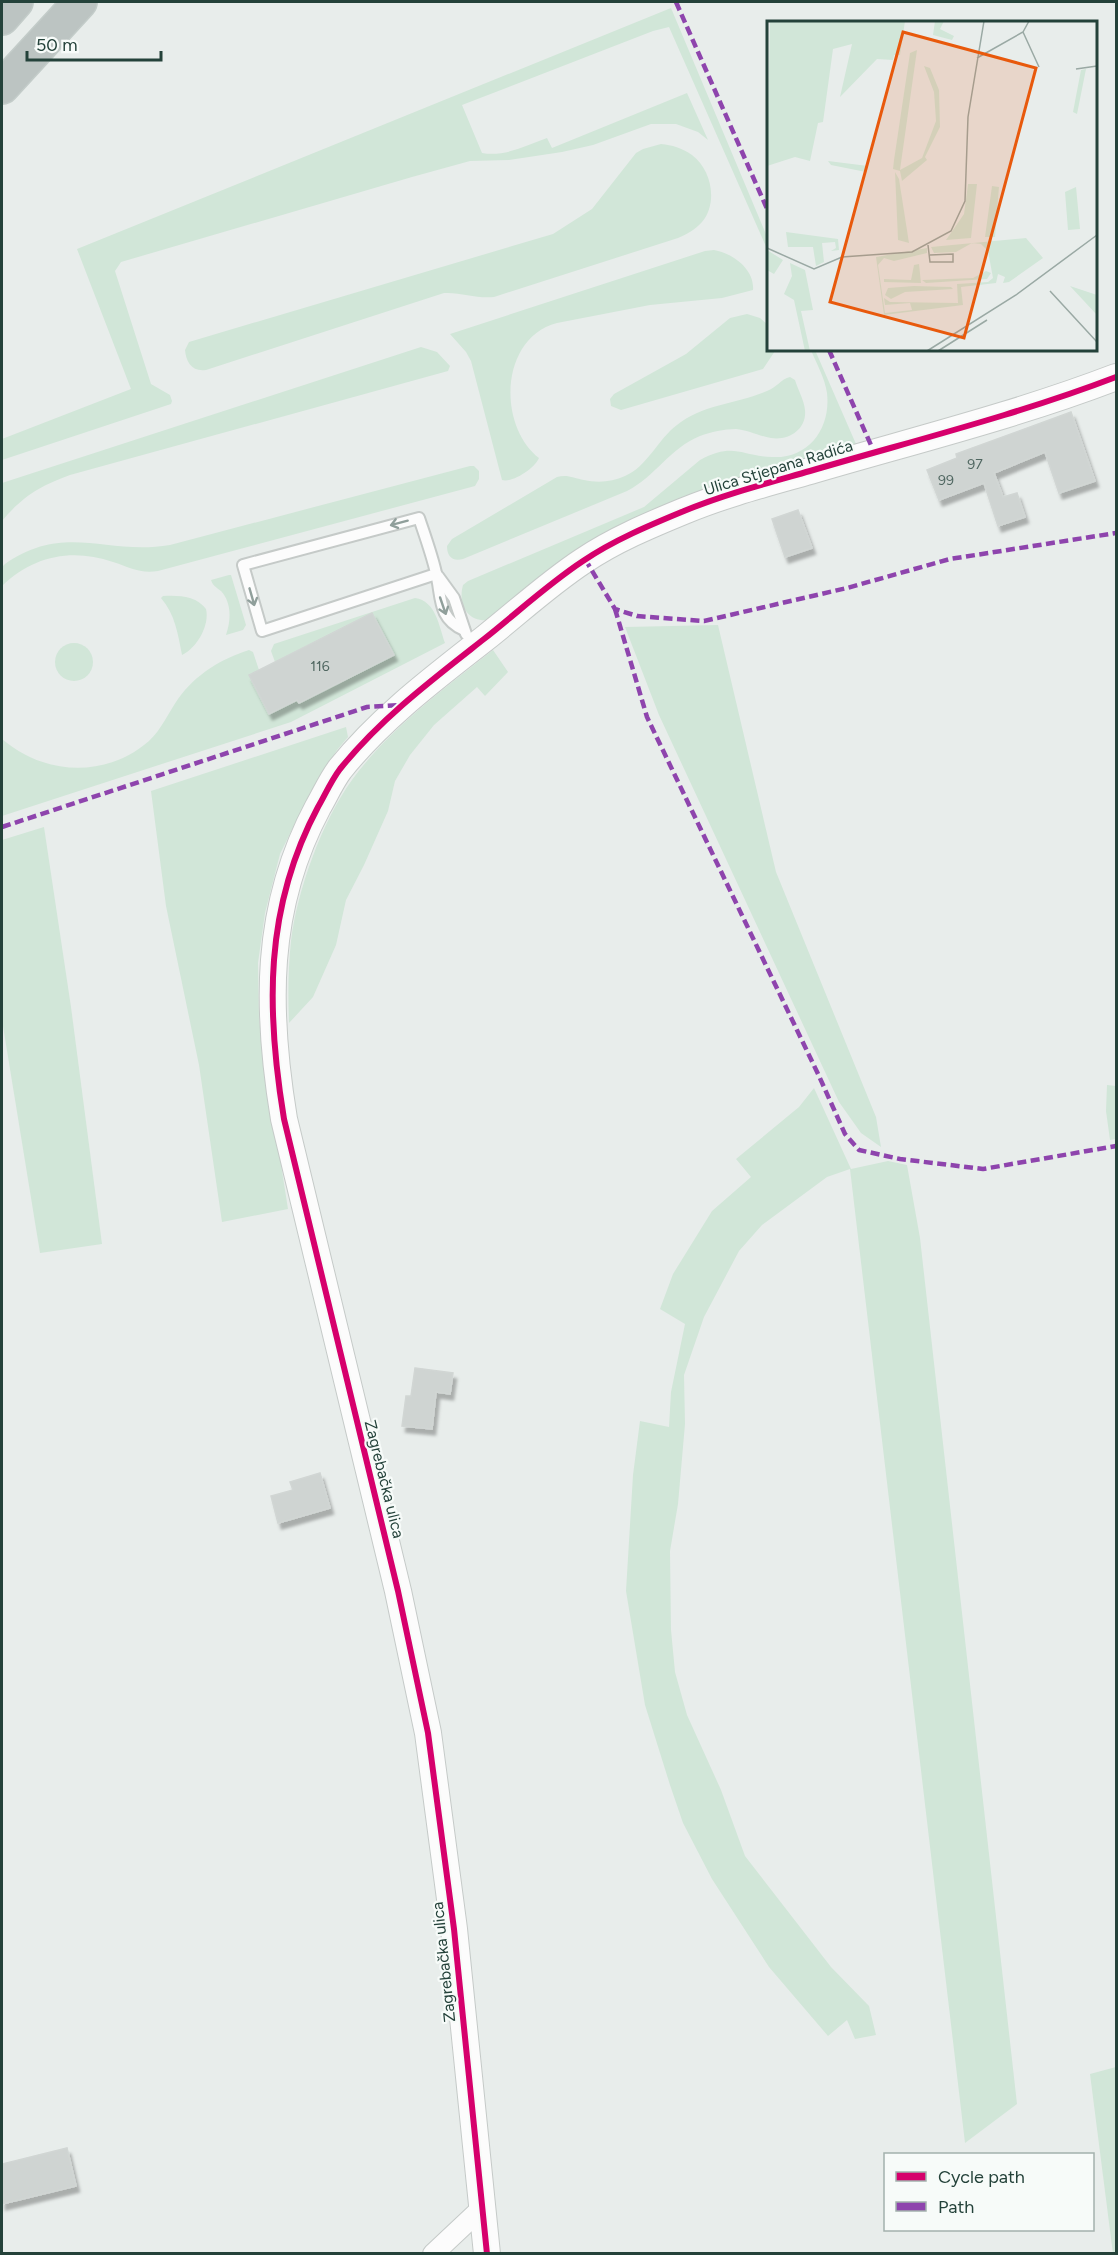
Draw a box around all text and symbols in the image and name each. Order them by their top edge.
inset map [767,21,1097,351]
scale bar [27,24,160,62]
text: 50 m [36,34,78,56]
street label: Ulica Stjepana Radića [701,436,855,499]
house number: 97 [967,456,983,473]
house number: 99 [938,472,954,489]
one-way arrow [390,518,409,529]
one-way arrow [247,587,258,606]
one-way arrow [438,597,449,616]
house number: 116 [310,658,330,675]
street label: Zagrebačka ulica [361,1418,408,1540]
street label: Zagrebačka ulica [428,1901,459,2023]
legend [884,2153,1094,2231]
text: Cycle path [938,2166,1025,2188]
text: Path [938,2196,974,2218]

